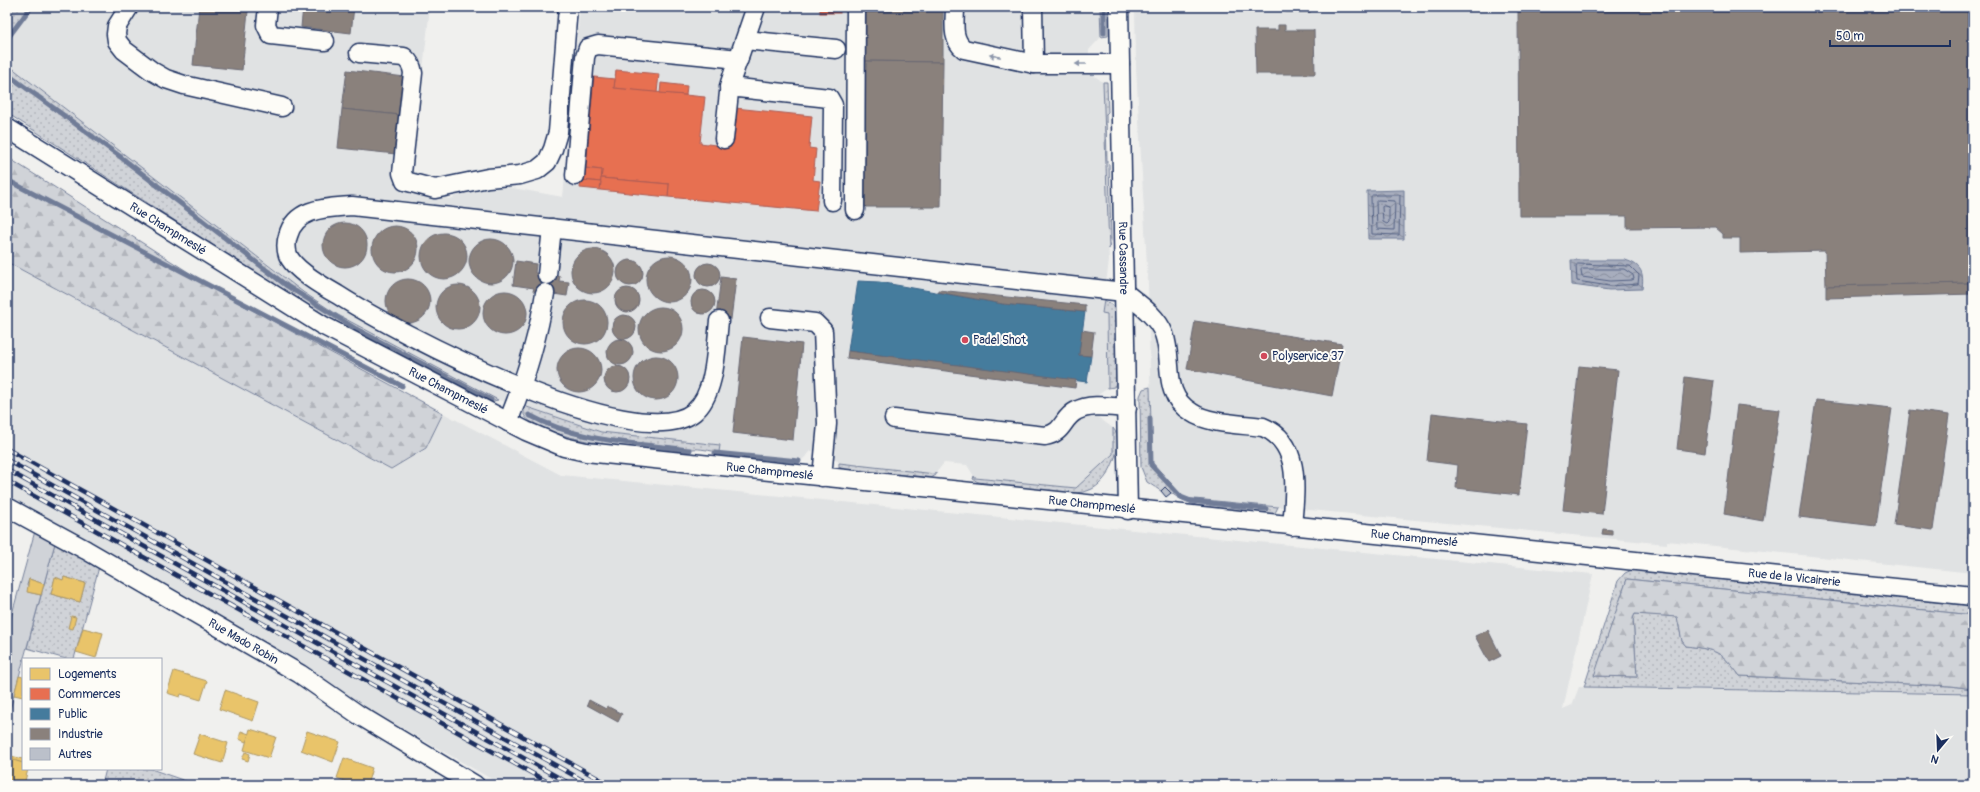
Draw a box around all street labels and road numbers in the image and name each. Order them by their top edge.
street label: Rue Champmeslé [127,199,209,258]
street label: Rue Cassandre [1115,221,1132,295]
street label: Rue Champmeslé [406,364,491,418]
street label: Rue Champmeslé [725,459,814,483]
street label: Rue Champmeslé [1048,493,1136,517]
street label: Rue Champmeslé [1370,526,1459,550]
street label: Rue de la Vicairerie [1747,565,1841,590]
street label: Rue Mado Robin [206,615,281,668]

